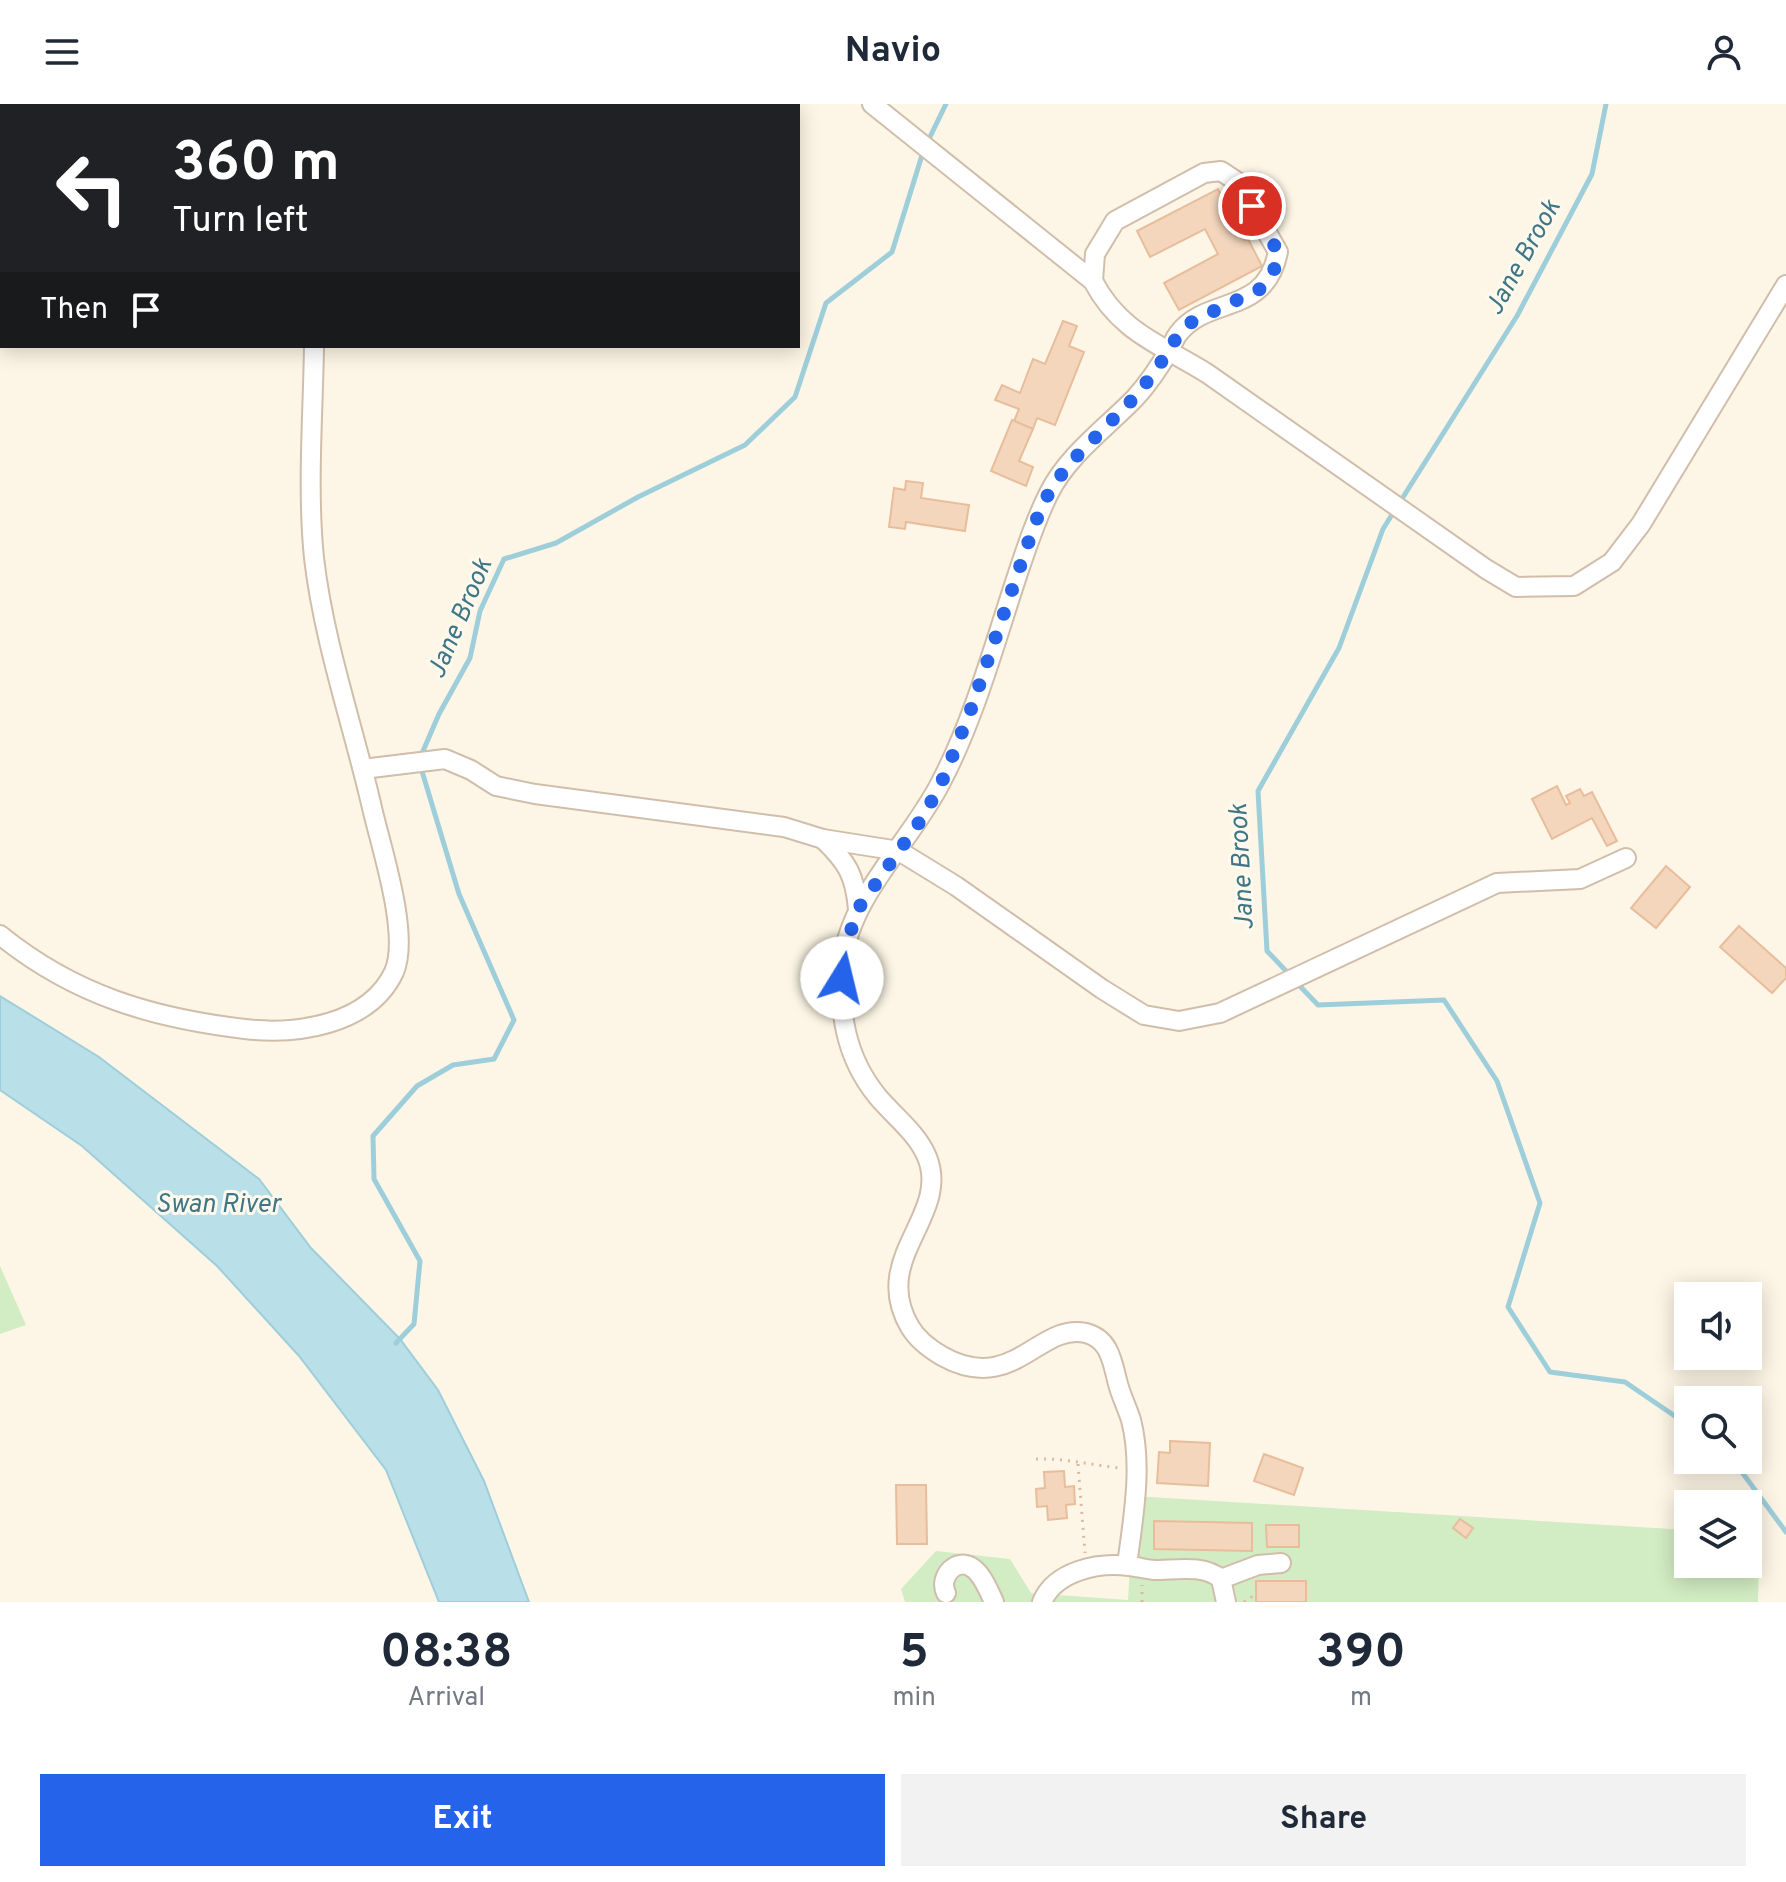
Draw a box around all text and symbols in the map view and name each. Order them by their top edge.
text: Navio [845,29,941,75]
icon: menu [40,30,84,74]
icon: person [1702,30,1746,74]
text: 360 m [172,130,340,200]
icon: left [40,136,144,240]
pin [1218,172,1286,240]
icon: arrive [1230,184,1274,228]
water label: Jane Brook [1479,194,1570,322]
text: Turn left [172,199,309,245]
icon: arrive [124,288,168,332]
text: Then [40,292,108,329]
water label: Jane Brook [421,553,501,684]
water label: Jane Brook [1223,802,1263,931]
position arrow [800,936,884,1020]
water label: Swan River [156,1189,282,1222]
map controls [1674,1282,1762,1578]
button: sound [1674,1282,1762,1370]
button: search [1674,1386,1762,1474]
button: layers [1674,1490,1762,1578]
text: 08:38 [380,1624,512,1684]
text: 5 [900,1624,929,1684]
text: 390 [1316,1624,1406,1684]
text: Arrival [408,1682,485,1715]
text: min [893,1682,936,1715]
text: m [1350,1682,1372,1715]
button: Exit [40,1774,885,1866]
button: Share [901,1774,1746,1866]

